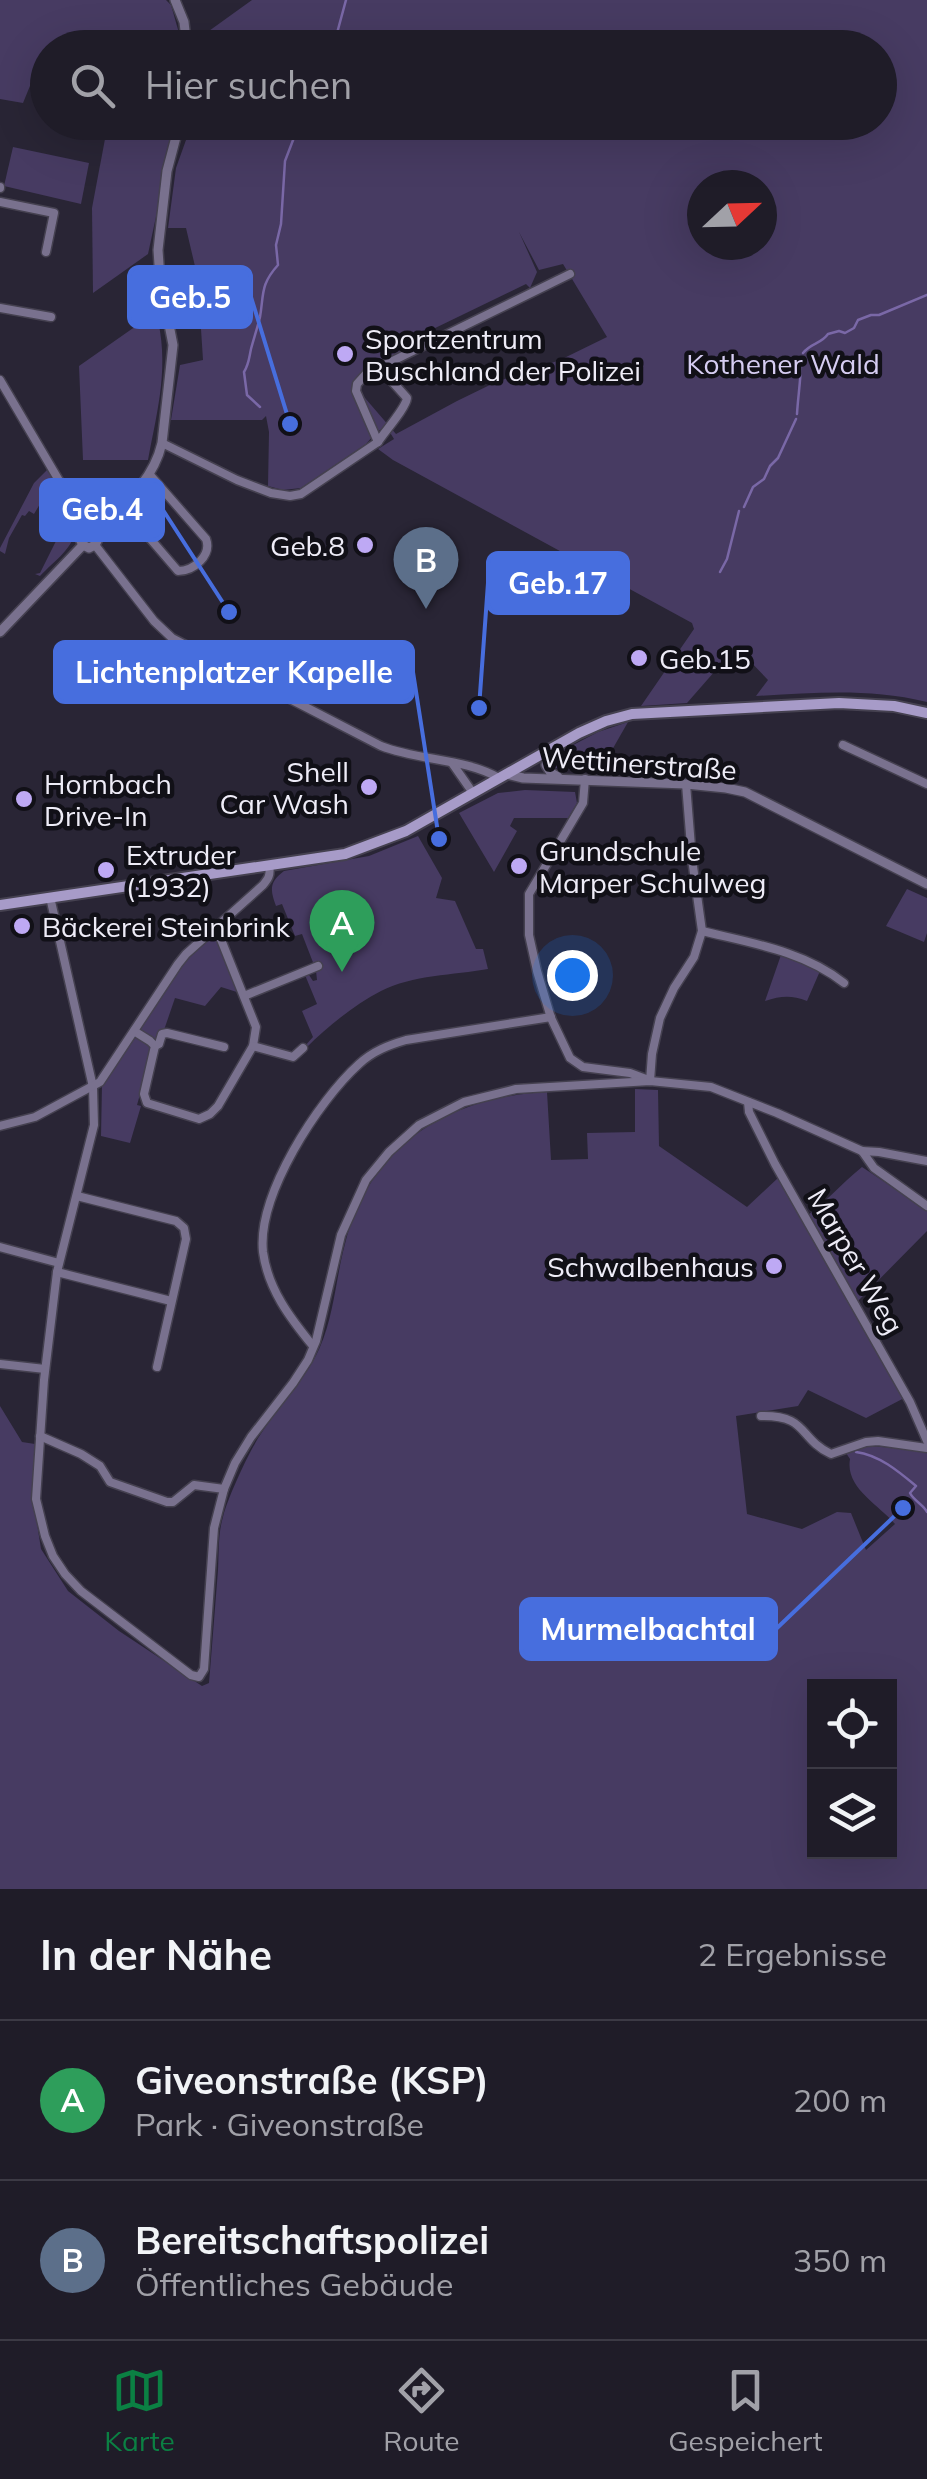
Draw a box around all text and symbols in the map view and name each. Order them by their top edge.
search box [30,30,897,140]
icon: search [65,58,120,113]
text: Hier suchen [145,61,352,109]
north arrow [687,170,777,260]
callout: Geb.5 [129,267,251,327]
text: Geb.5 [149,278,231,316]
place label: Sportzentrum Buschland der Polizei [365,321,641,388]
marker: Sportzentrum Buschland der Polizei [334,343,356,365]
park label: Kothener Wald [686,346,880,381]
callout: Geb.4 [41,480,163,540]
text: Geb.4 [61,490,143,528]
pin: B [394,526,458,609]
place label: Geb.8 [270,528,345,563]
marker: Geb.8 [354,534,376,556]
callout: Geb.17 [488,553,628,613]
text: Geb.17 [508,564,608,602]
place label: Geb.15 [659,641,751,676]
callout: Lichtenplatzer Kapelle [55,642,413,702]
marker: Geb.15 [628,647,650,669]
text: Lichtenplatzer Kapelle [75,653,393,691]
street label: Wettinerstraße [540,739,738,787]
place label: Shell Car Wash [219,754,349,821]
place label: Hornbach Drive-In [44,766,172,833]
marker: Shell Car Wash [358,776,380,798]
marker: Hornbach Drive-In [13,788,35,810]
place label: Grundschule Marper Schulweg [539,833,766,900]
place label: Extruder (1932) [126,837,237,904]
marker: Grundschule Marper Schulweg [508,855,530,877]
marker: Extruder (1932) [95,859,117,881]
pin: A [310,890,374,972]
place label: Bäckerei Steinbrink [42,909,291,944]
marker: Bäckerei Steinbrink [11,915,33,937]
your location [547,950,598,1001]
street label: Marper Weg [800,1182,912,1340]
place label: Schwalbenhaus [547,1249,754,1284]
marker: Schwalbenhaus [763,1255,785,1277]
callout: Murmelbachtal [521,1599,776,1659]
text: Murmelbachtal [540,1610,756,1648]
map controls [807,1679,897,1859]
button: locate [807,1679,897,1769]
button: layers [807,1769,897,1859]
text: In der Nähe [40,1928,272,1981]
text: 2 Ergebnisse [698,1934,887,1974]
text: Giveonstraße (KSP) [135,2056,489,2104]
text: A [60,2080,85,2120]
text: 200 m [793,2080,887,2120]
text: Park · Giveonstraße [135,2104,424,2144]
text: Bereitschaftspolizei [135,2216,489,2264]
text: B [61,2240,84,2280]
text: 350 m [793,2240,887,2280]
text: Öffentliches Gebäude [135,2264,453,2304]
tab: Karte [104,2363,175,2458]
tab: Route [383,2363,459,2458]
tab: Gespeichert [668,2363,823,2458]

